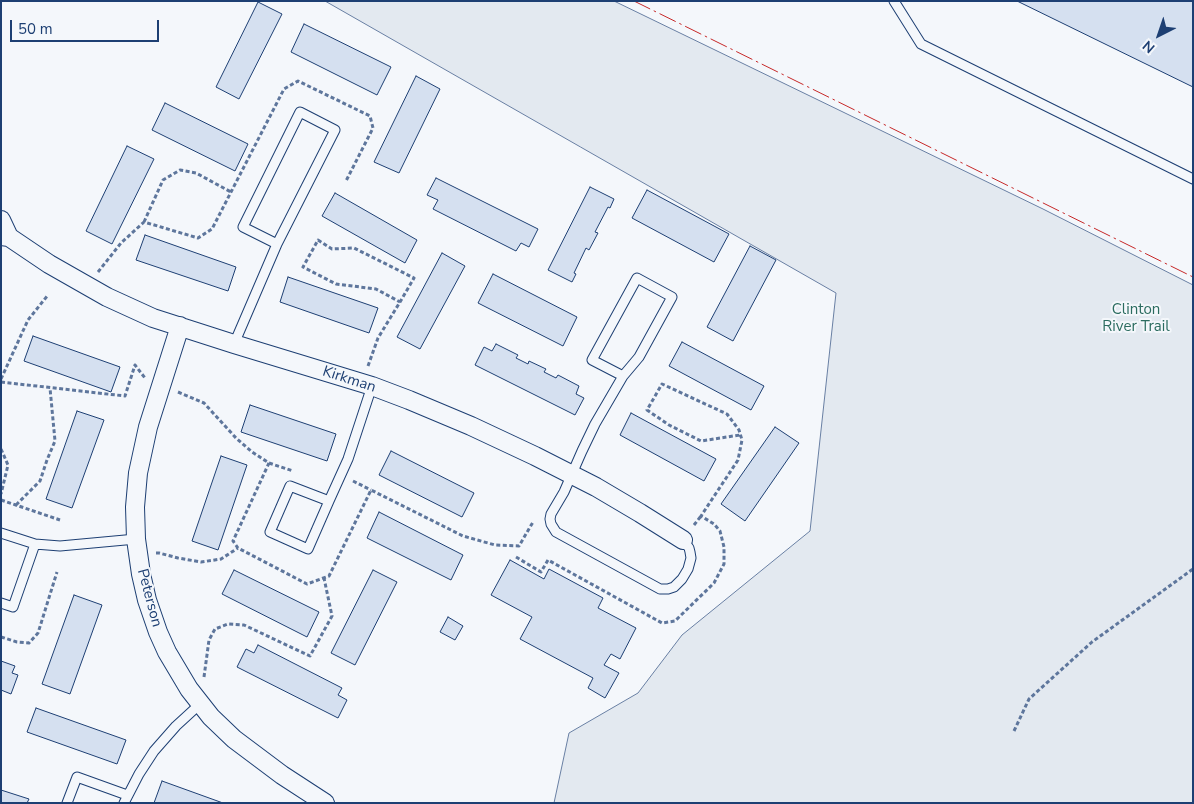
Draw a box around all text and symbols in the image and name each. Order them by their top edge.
scale bar [12,10,161,42]
north arrow [1134,10,1184,60]
text: 50 m [18,19,53,39]
text: N [1139,36,1159,57]
park label: Clinton River Trail [1102,301,1170,336]
street label: Kirkman [320,363,378,397]
street label: Peterson [133,567,165,629]

